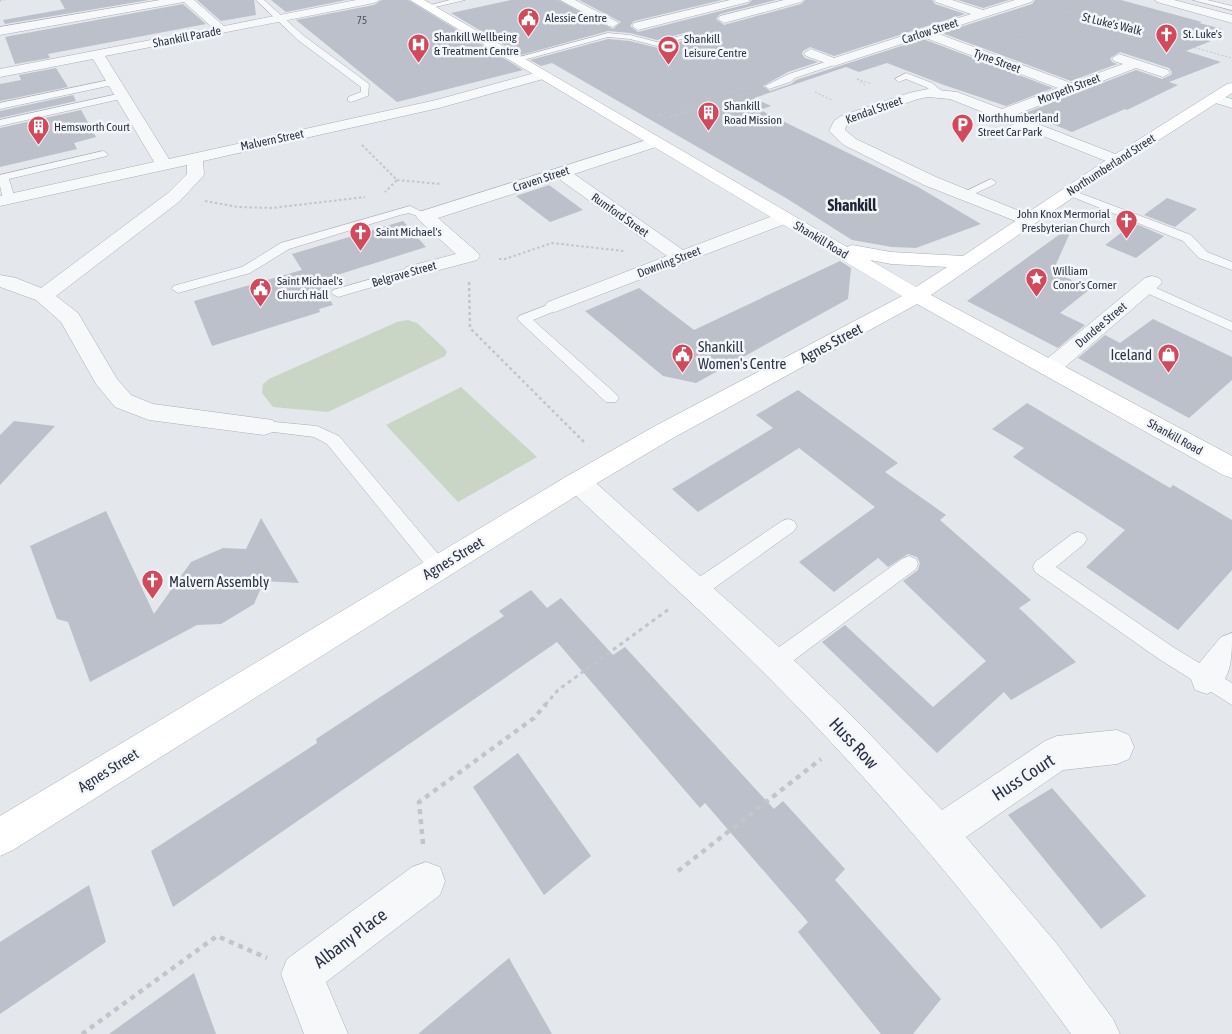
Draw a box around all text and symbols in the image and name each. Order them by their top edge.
public building icon: Alessie Centre [517,6,541,37]
street label: St Luke's Walk [1081,10,1144,38]
place label: Alessie Centre [545,11,607,25]
house number: 75 [357,14,367,26]
street label: Carlow Street [900,15,960,47]
church icon: St. Luke's [1155,22,1179,53]
street label: Shankill Parade [152,24,222,50]
place label: St. Luke's [1183,27,1222,41]
place label: Shankill Wellbeing & Treatment Centre [434,30,519,58]
hospital icon: Shankill Wellbeing & Treatment Centre [406,32,430,63]
place label: Shankill Leisure Centre [684,32,747,60]
sports icon: Shankill Leisure Centre [656,34,680,65]
street label: Tyne Street [972,46,1023,76]
street label: Morpeth Street [1036,71,1103,107]
street label: Kendal Street [844,93,905,127]
place label: Shankill Road Mission [724,99,782,127]
building icon: Shankill Road Mission [696,101,720,132]
place label: Northhumberland Street Car Park [978,111,1059,139]
parking icon: Northhumberland Street Car Park [950,113,974,144]
building icon: Hemsworth Court [26,115,50,146]
place label: Hemsworth Court [54,120,131,134]
street label: Malvern Street [239,126,305,154]
street label: Northumberland Street [1064,131,1158,199]
street label: Craven Street [511,163,571,195]
street label: Rumford Street [589,190,652,240]
district label: Shankill [828,196,877,214]
place label: John Knox Mermorial Presbyterian Church [1017,207,1111,235]
church icon: John Knox Mermorial Presbyterian Church [1114,209,1138,240]
street label: Shankill Road [791,218,851,262]
church icon: Saint Michael's [348,220,372,251]
place label: Saint Michael's [376,225,442,239]
street label: Downing Street [635,243,703,281]
street label: Belgrave Street [370,258,438,290]
place label: William Conor's Corner [1053,264,1117,292]
place icon: William Conor's Corner [1025,266,1049,297]
place label: Saint Michael's Church Hall [277,274,343,302]
public building icon: Saint Michael's Church Hall [249,276,273,307]
street label: Dundee Street [1072,299,1130,351]
street label: Agnes Street [797,319,865,367]
place label: Shankill Women's Centre [698,338,786,372]
shop icon: Iceland [1156,342,1180,373]
public building icon: Shankill Women's Centre [670,343,694,374]
place label: Iceland [1110,346,1152,363]
street label: Shankill Road [1145,416,1205,458]
street label: Agnes Street [419,533,487,583]
church icon: Malvern Assembly [141,569,165,600]
place label: Malvern Assembly [169,573,269,590]
street label: Huss Row [825,713,883,773]
street label: Agnes Street [75,745,141,795]
street label: Huss Court [988,749,1058,805]
street label: Albany Place [309,904,391,972]

